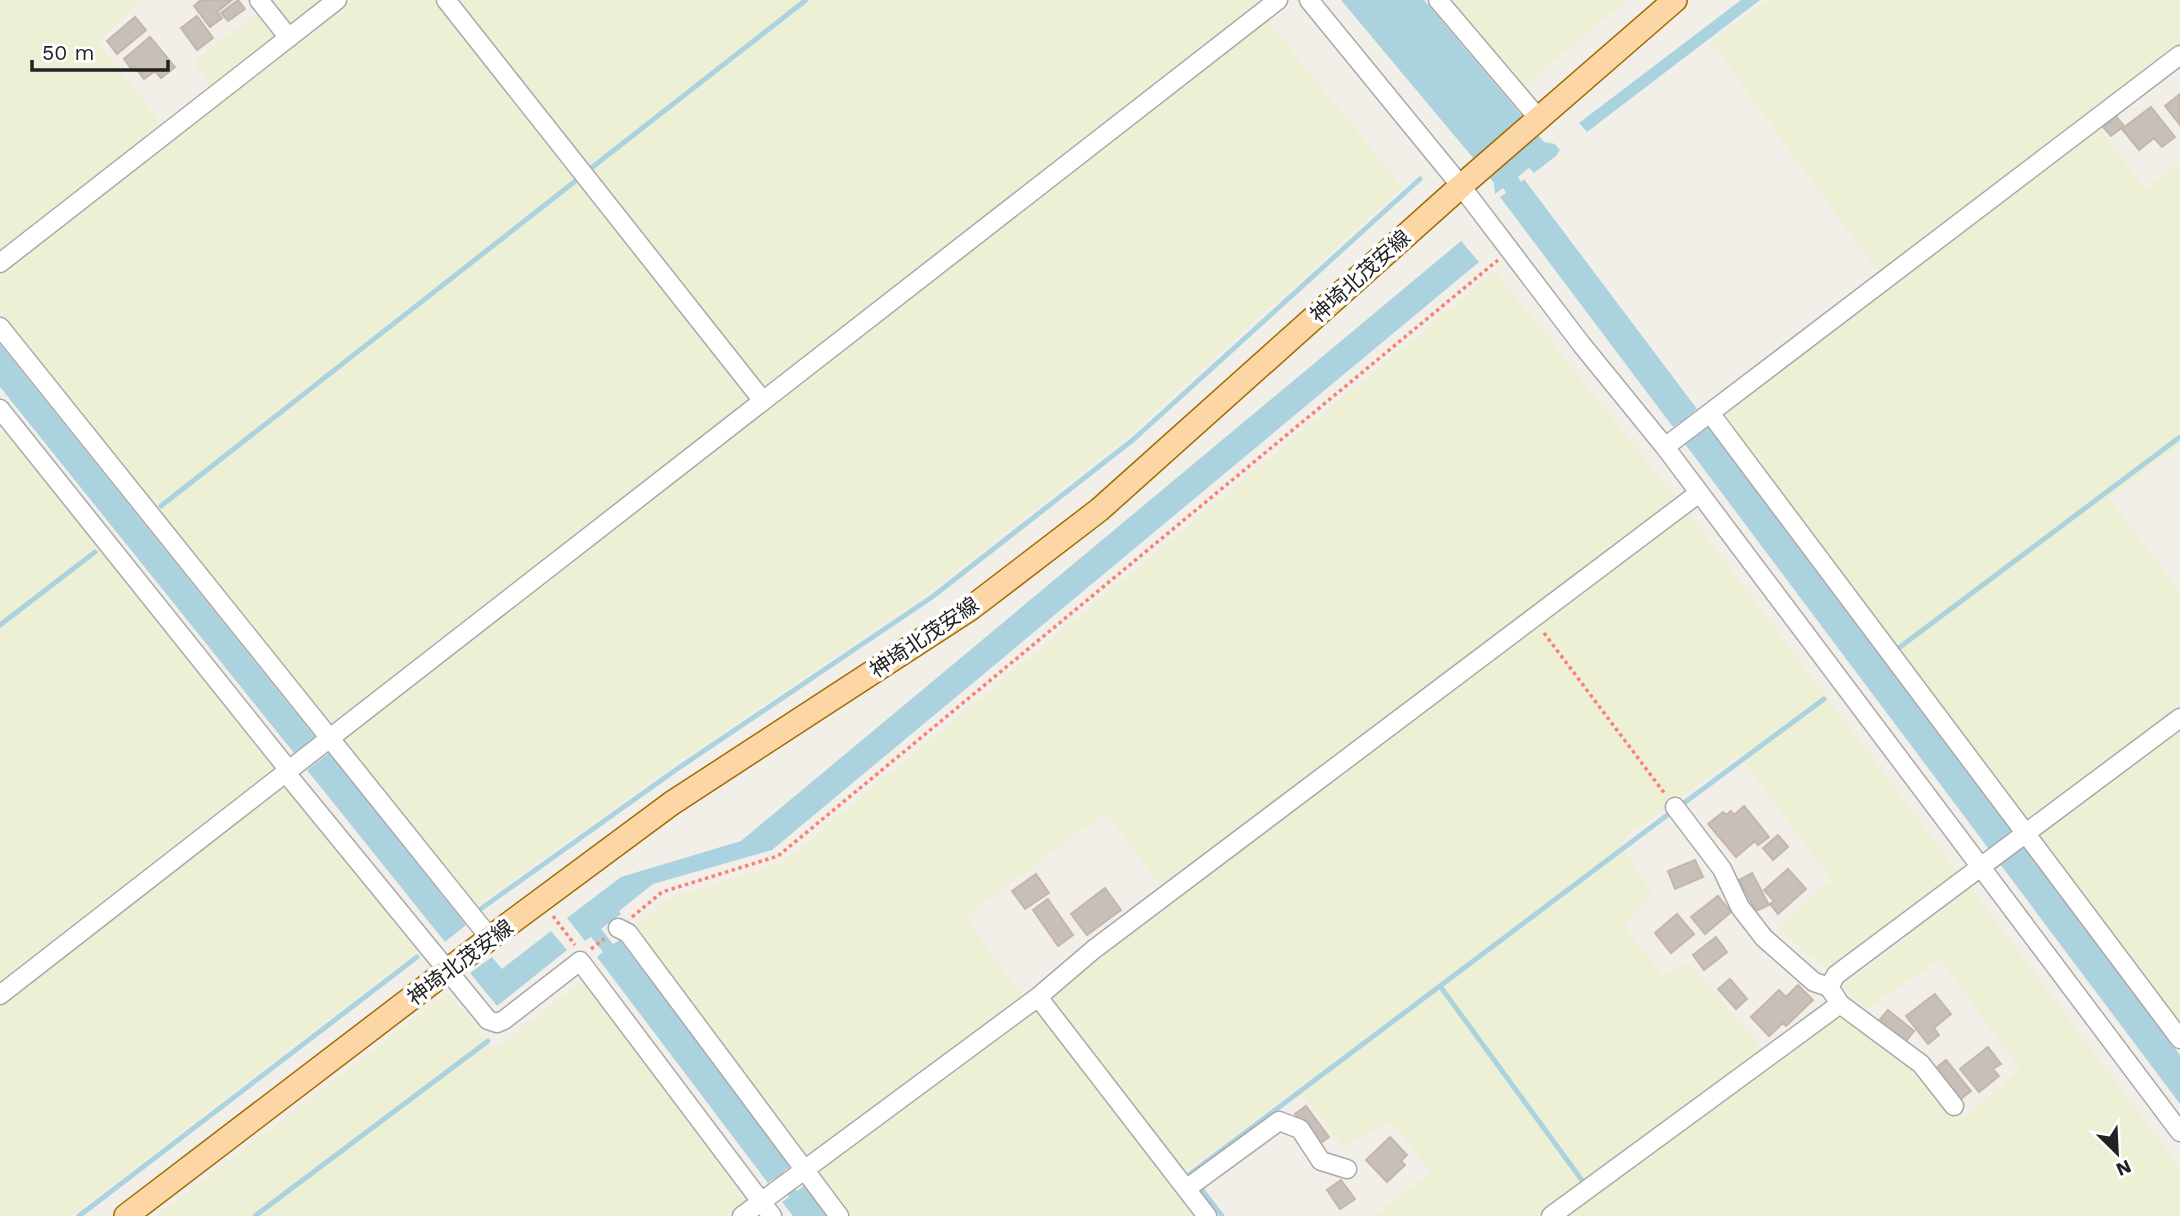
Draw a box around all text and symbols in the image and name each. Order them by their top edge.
scale bar [32,28,168,72]
text: 50 m [42,40,94,65]
street label: 神埼北茂安線 [1305,225,1415,327]
street label: 神埼北茂安線 [865,591,983,683]
street label: 神埼北茂安線 [402,914,518,1010]
north arrow [2082,1118,2152,1188]
text: N [2113,1155,2135,1181]

